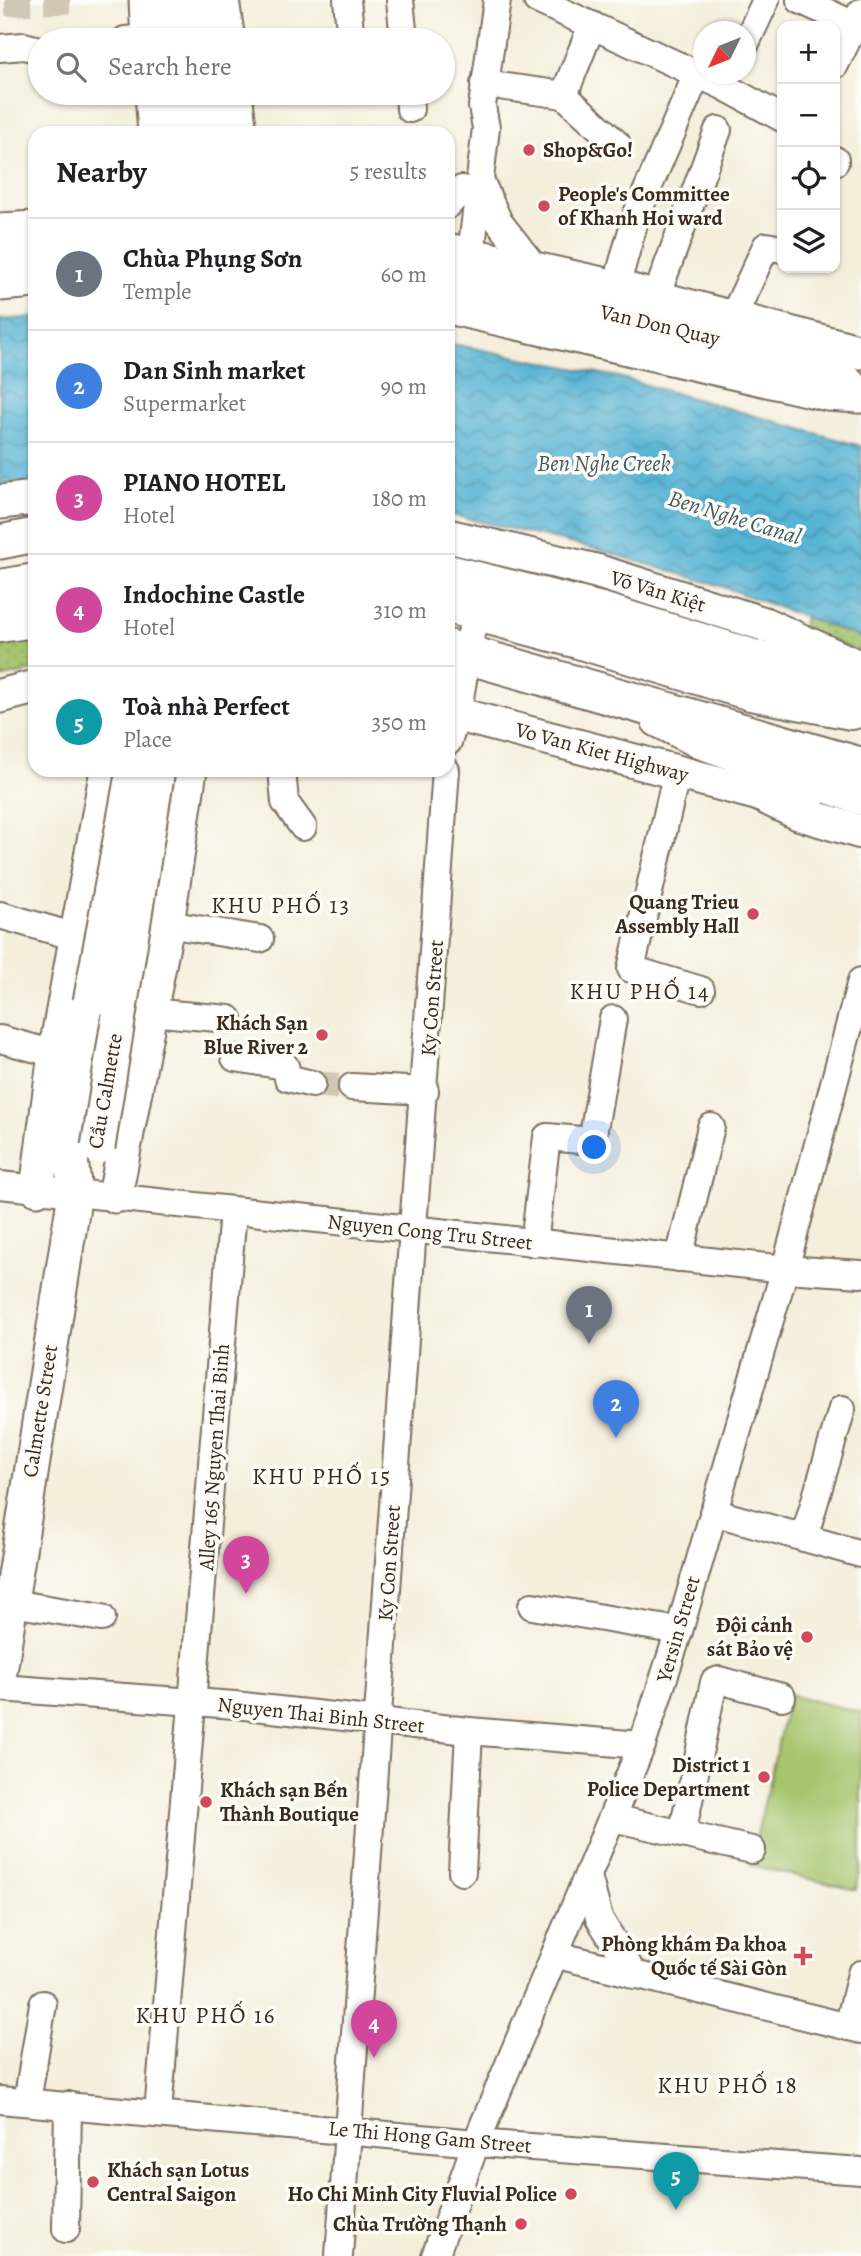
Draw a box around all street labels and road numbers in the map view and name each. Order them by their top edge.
street label: Van Don Quay [596,297,723,353]
street label: Võ Văn Kiệt [606,563,709,619]
street label: Vo Van Kiet Highway [511,715,692,789]
street label: Ky Con Street [414,939,450,1057]
street label: Cầu Calmette [81,1031,129,1151]
street label: Nguyen Cong Tru Street [326,1207,534,1257]
street label: Calmette Street [16,1343,64,1479]
street label: Alley 165 Nguyen Thai Binh [192,1343,236,1572]
street label: Ky Con Street [371,1504,407,1622]
street label: Yersin Street [649,1572,707,1686]
street label: Nguyen Thai Binh Street [216,1690,426,1740]
street label: Le Thi Hong Gam Street [327,2114,533,2160]

